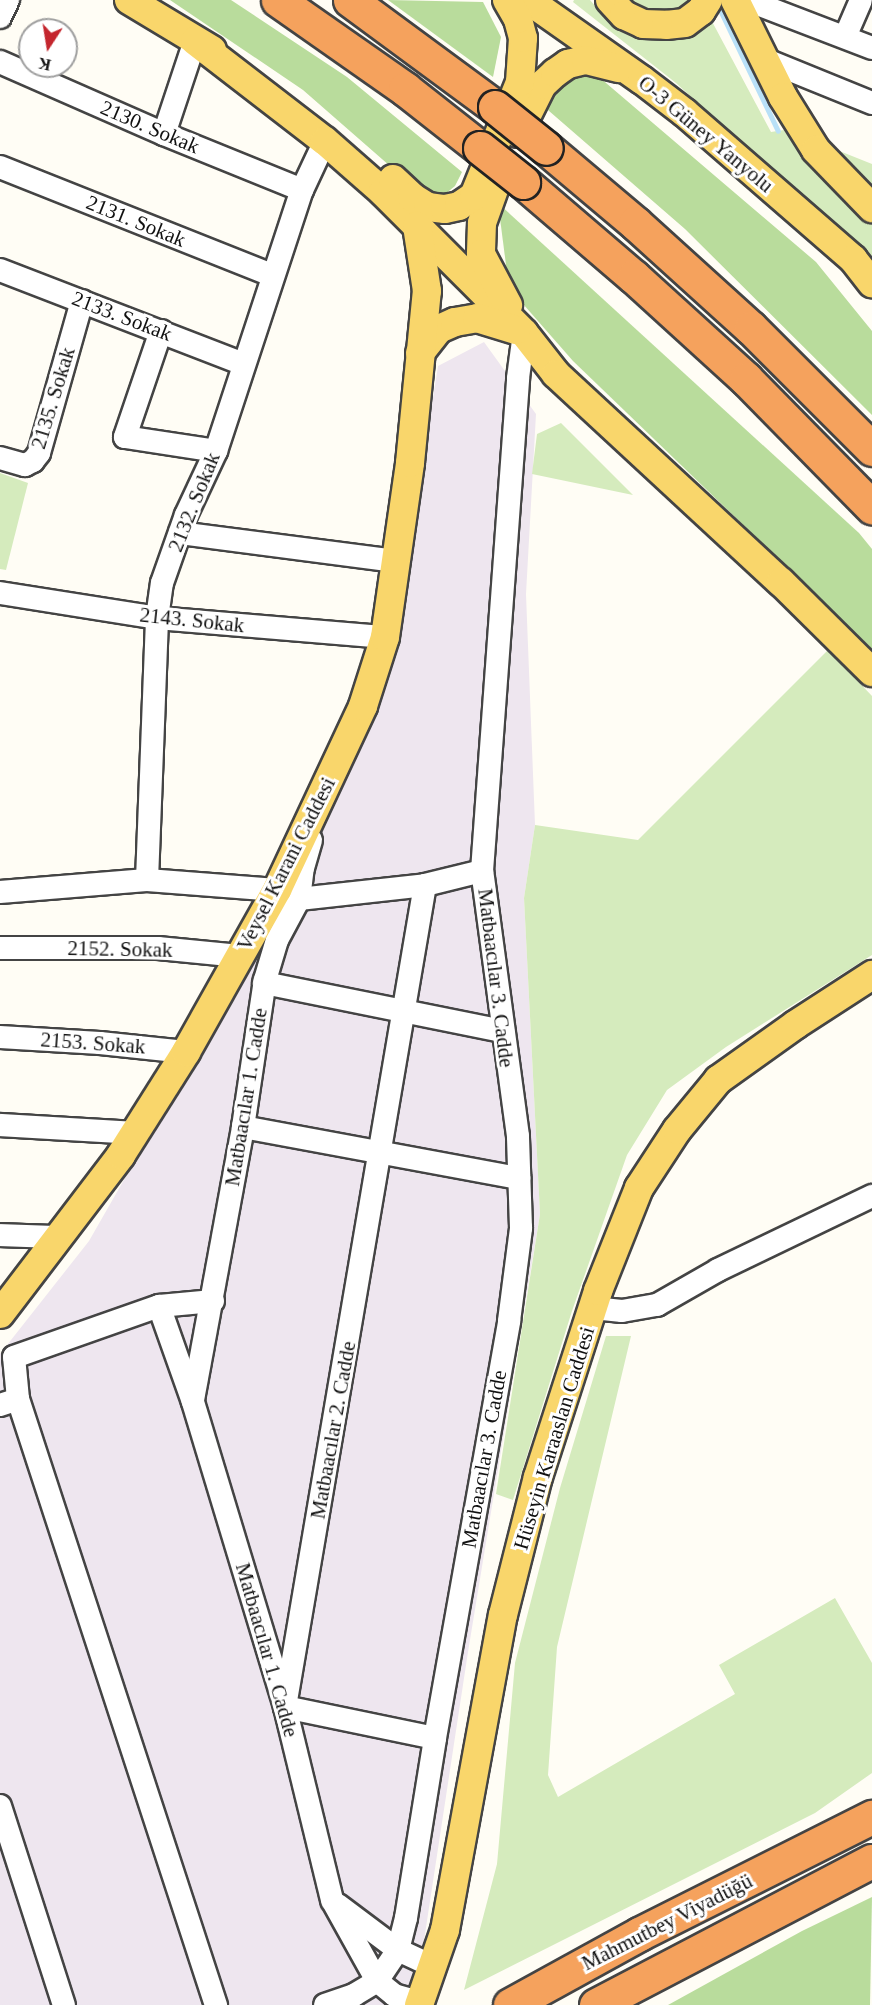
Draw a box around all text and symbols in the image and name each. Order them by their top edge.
north arrow [18,18,78,78]
text: K [37,55,52,74]
street label: O-3 Güney Yanyolu [633,70,779,198]
street label: 2130. Sokak [97,95,203,159]
street label: 2131. Sokak [83,190,189,252]
street label: 2133. Sokak [68,285,176,347]
street label: 2135. Sokak [26,344,80,452]
street label: 2132. Sokak [163,449,225,555]
street label: 2143. Sokak [138,602,246,638]
street label: Veysel Karani Caddesi [231,773,341,955]
street label: Matbaacılar 3. Cadde [473,887,519,1069]
street label: 2152. Sokak [67,935,173,963]
street label: Matbaacılar 1. Cadde [219,1006,273,1188]
street label: 2153. Sokak [40,1027,146,1059]
street label: Hüseyin Karaaslan Caddesi [508,1323,600,1553]
street label: Matbaacılar 2. Cadde [305,1339,361,1521]
street label: Matbaacılar 3. Cadde [456,1368,512,1550]
street label: Matbaacılar 1. Cadde [230,1560,304,1740]
street label: Mahmutbey Viyadüğü [577,1868,757,1976]

